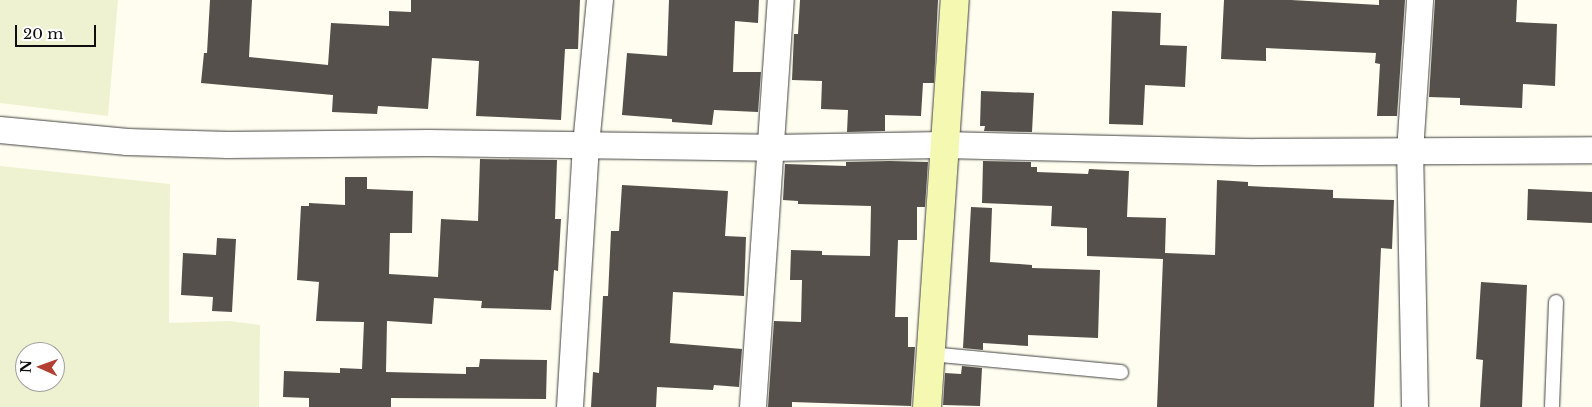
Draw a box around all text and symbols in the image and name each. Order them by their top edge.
scale bar [18,15,99,47]
text: 20 m [23,24,63,43]
north arrow [15,342,65,392]
text: N [17,360,35,373]

